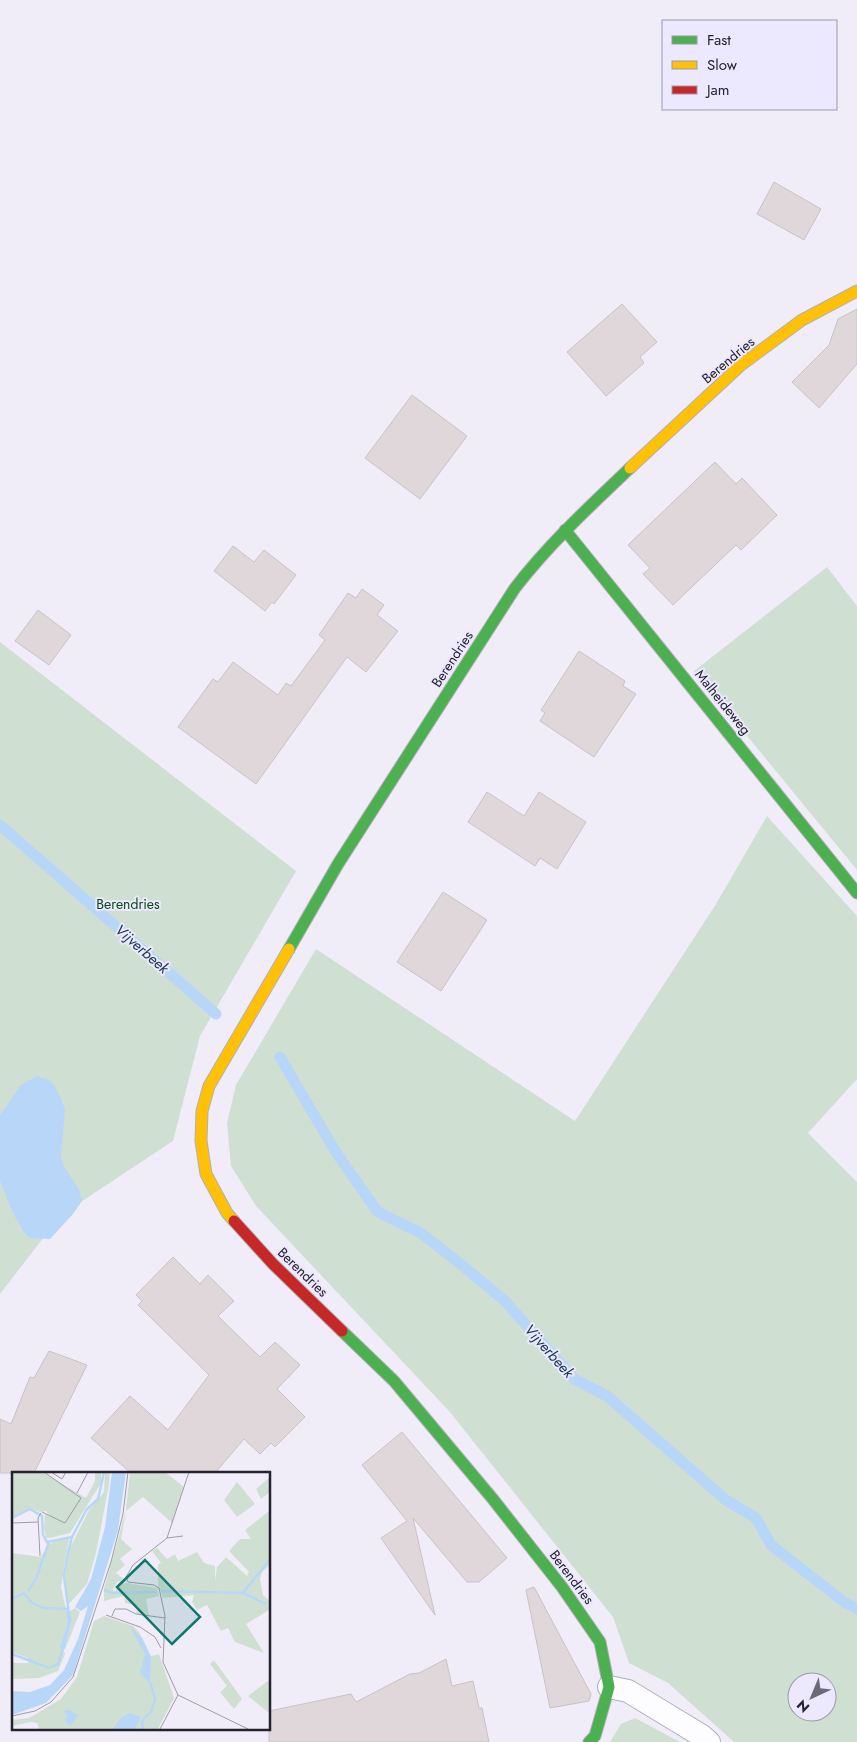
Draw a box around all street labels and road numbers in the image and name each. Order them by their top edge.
street label: Berendries [697,332,759,388]
street label: Berendries [426,627,478,691]
street label: Malheideweg [690,665,756,739]
street label: Berendries [273,1243,333,1301]
street label: Berendries [545,1546,599,1609]

